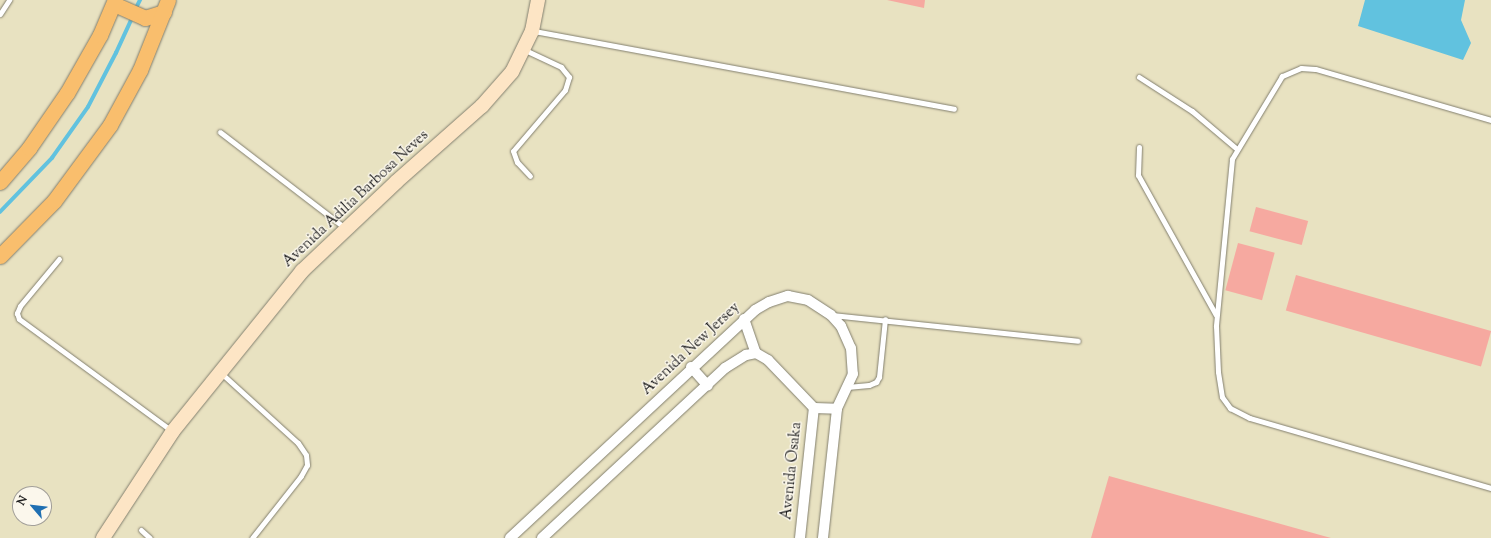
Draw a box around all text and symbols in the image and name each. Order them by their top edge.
street label: Avenida Adilia Barbosa Neves [279,127,433,271]
street label: Avenida New Jersey [638,299,744,399]
street label: Avenida Osaka [778,421,806,521]
north arrow [12,486,52,526]
text: N [13,493,31,508]

